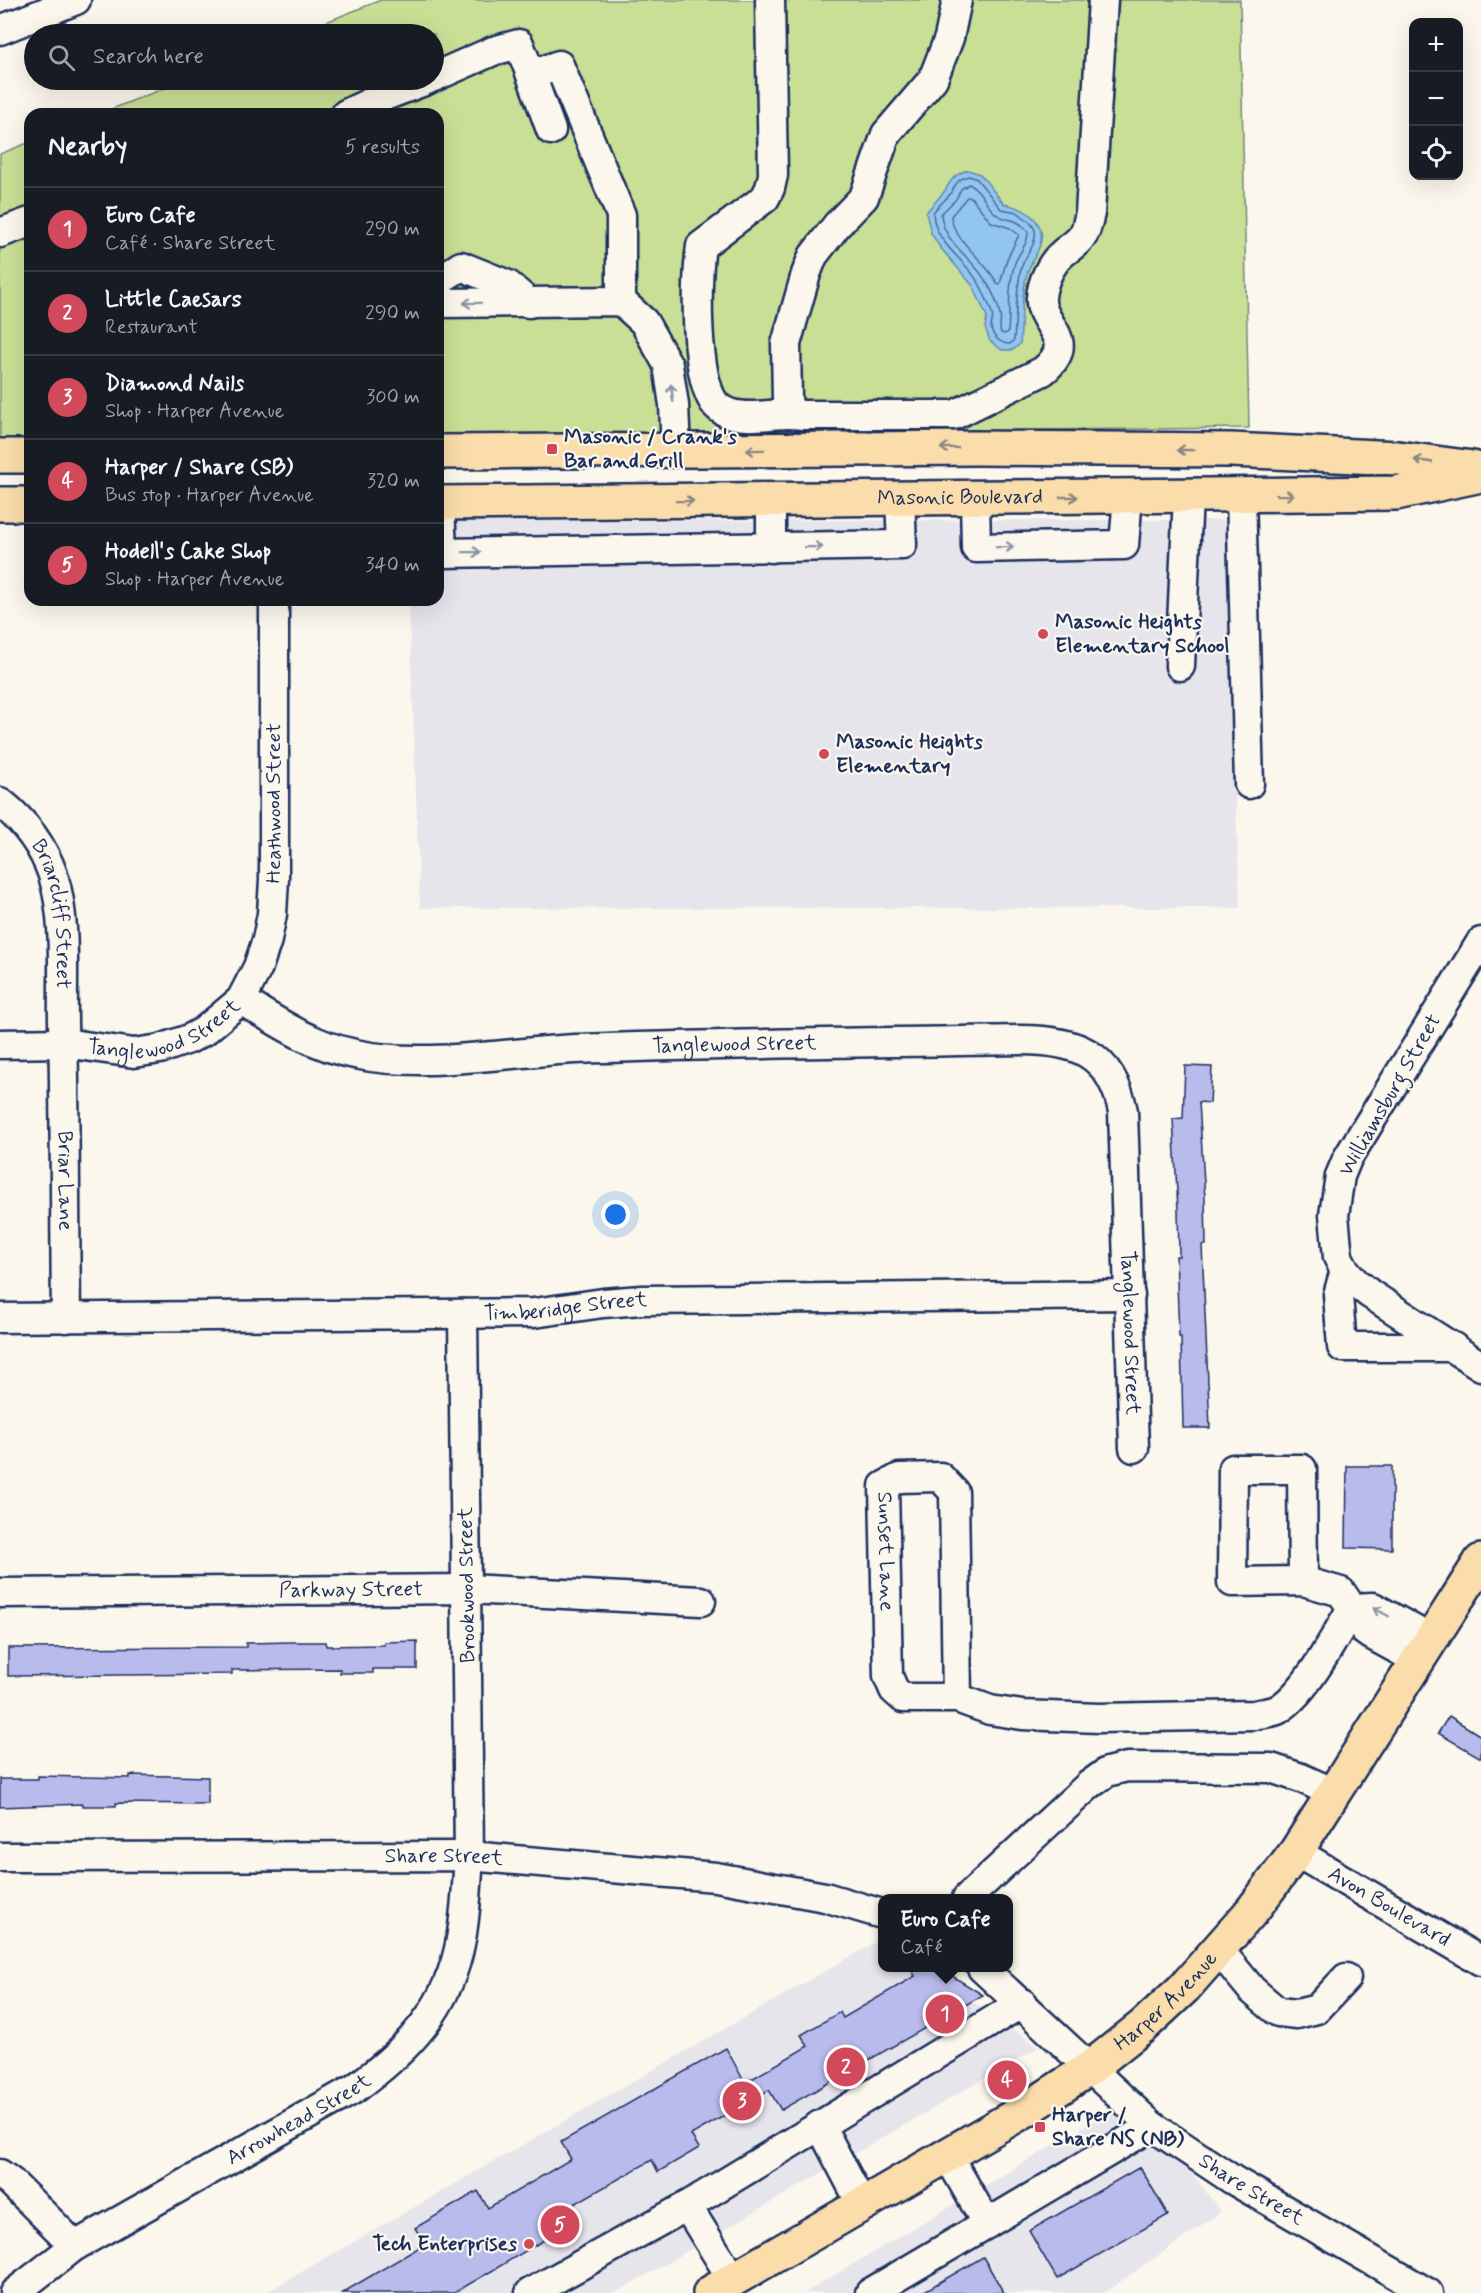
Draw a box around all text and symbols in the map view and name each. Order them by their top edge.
map controls [1409,18,1463,180]
button: + [1409,18,1463,72]
search box [24,24,444,90]
icon: search [45,41,78,74]
text: Search here [93,43,204,71]
button: − [1409,72,1463,126]
button: locate [1409,126,1463,180]
text: Nearby [48,130,127,164]
text: 5 results [345,134,420,161]
text: Euro Cafe [105,202,196,230]
text: 1 [63,216,72,243]
text: 290 m [365,216,420,243]
text: Café · Share Street [105,230,275,257]
text: Little Caesars [105,286,242,314]
one-way arrow [462,297,482,309]
text: 2 [63,300,72,327]
text: 290 m [365,300,420,327]
text: Restaurant [105,314,198,341]
text: Diamond Nails [105,370,244,398]
text: 3 [63,384,72,411]
text: 300 m [366,384,420,411]
one-way arrow [667,384,678,403]
text: Shop · Harper Avenue [105,398,284,425]
place label: Masonic / Crank's Bar and Grill [564,423,738,475]
marker: Masonic / Crank's Bar and Grill [545,442,559,456]
one-way arrow [940,442,960,454]
one-way arrow [1177,444,1197,456]
one-way arrow [745,445,765,456]
text: Harper / Share (SB) [105,454,293,482]
one-way arrow [1414,456,1433,467]
text: 4 [62,468,73,495]
text: 320 m [367,468,420,495]
text: Bus stop · Harper Avenue [105,482,314,509]
street label: Masonic Boulevard [877,483,1043,512]
one-way arrow [1275,489,1295,500]
one-way arrow [1059,491,1079,503]
one-way arrow [675,495,695,506]
text: Hodell's Cake Shop [105,538,271,566]
one-way arrow [804,541,824,553]
one-way arrow [995,541,1015,553]
one-way arrow [462,547,482,558]
text: 5 [62,552,74,579]
text: 340 m [365,552,420,579]
text: Shop · Harper Avenue [105,566,284,593]
place label: Masonic Heights Elementary School [1055,608,1230,660]
marker: Masonic Heights Elementary School [1036,627,1050,641]
street label: Heathwood Street [260,723,288,883]
place label: Masonic Heights Elementary [836,728,984,780]
marker: Masonic Heights Elementary [817,747,831,761]
street label: Briarcliff Street [24,834,77,989]
street label: Tanglewood Street [86,992,247,1067]
street label: Williamsburg Street [1332,1009,1450,1182]
street label: Tanglewood Street [652,1029,817,1061]
street label: Briar Lane [51,1131,79,1231]
your location [601,1200,630,1229]
street label: Tanglewood Street [1114,1250,1147,1416]
street label: Timberidge Street [484,1286,648,1327]
street label: Sunset Lane [870,1491,901,1611]
street label: Brookwood Street [452,1506,482,1663]
street label: Parkway Street [279,1575,423,1605]
one-way arrow [1373,1606,1391,1617]
street label: Share Street [385,1842,505,1873]
street label: Avon Boulevard [1323,1860,1456,1954]
popup [878,1894,1013,1972]
text: Euro Cafe [900,1906,991,1934]
text: Café [900,1934,942,1961]
street label: Harper Avenue [1108,1945,1224,2058]
pin: 1 [926,1992,964,2036]
pin: 2 [826,2044,866,2090]
pin: 4 [988,2058,1026,2102]
street label: Arrowhead Street [221,2067,377,2172]
pin: 3 [722,2078,762,2124]
place label: Harper / Share NS (NB) [1052,2101,1185,2153]
marker: Harper / Share NS (NB) [1033,2120,1047,2134]
street label: Share Street [1193,2147,1310,2232]
pin: 5 [540,2202,580,2248]
place label: Tech Enterprises [372,2230,518,2258]
marker: Tech Enterprises [522,2237,536,2251]

